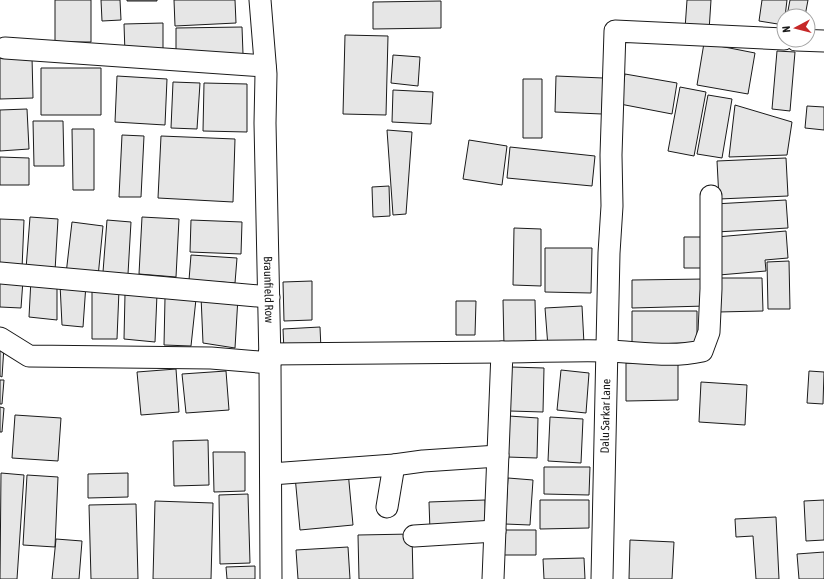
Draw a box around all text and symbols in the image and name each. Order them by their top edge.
north arrow [776,8,816,48]
text: N [780,25,792,33]
street label: Braunfield Row [261,256,276,323]
street label: Dalu Sarkar Lane [598,379,613,454]

